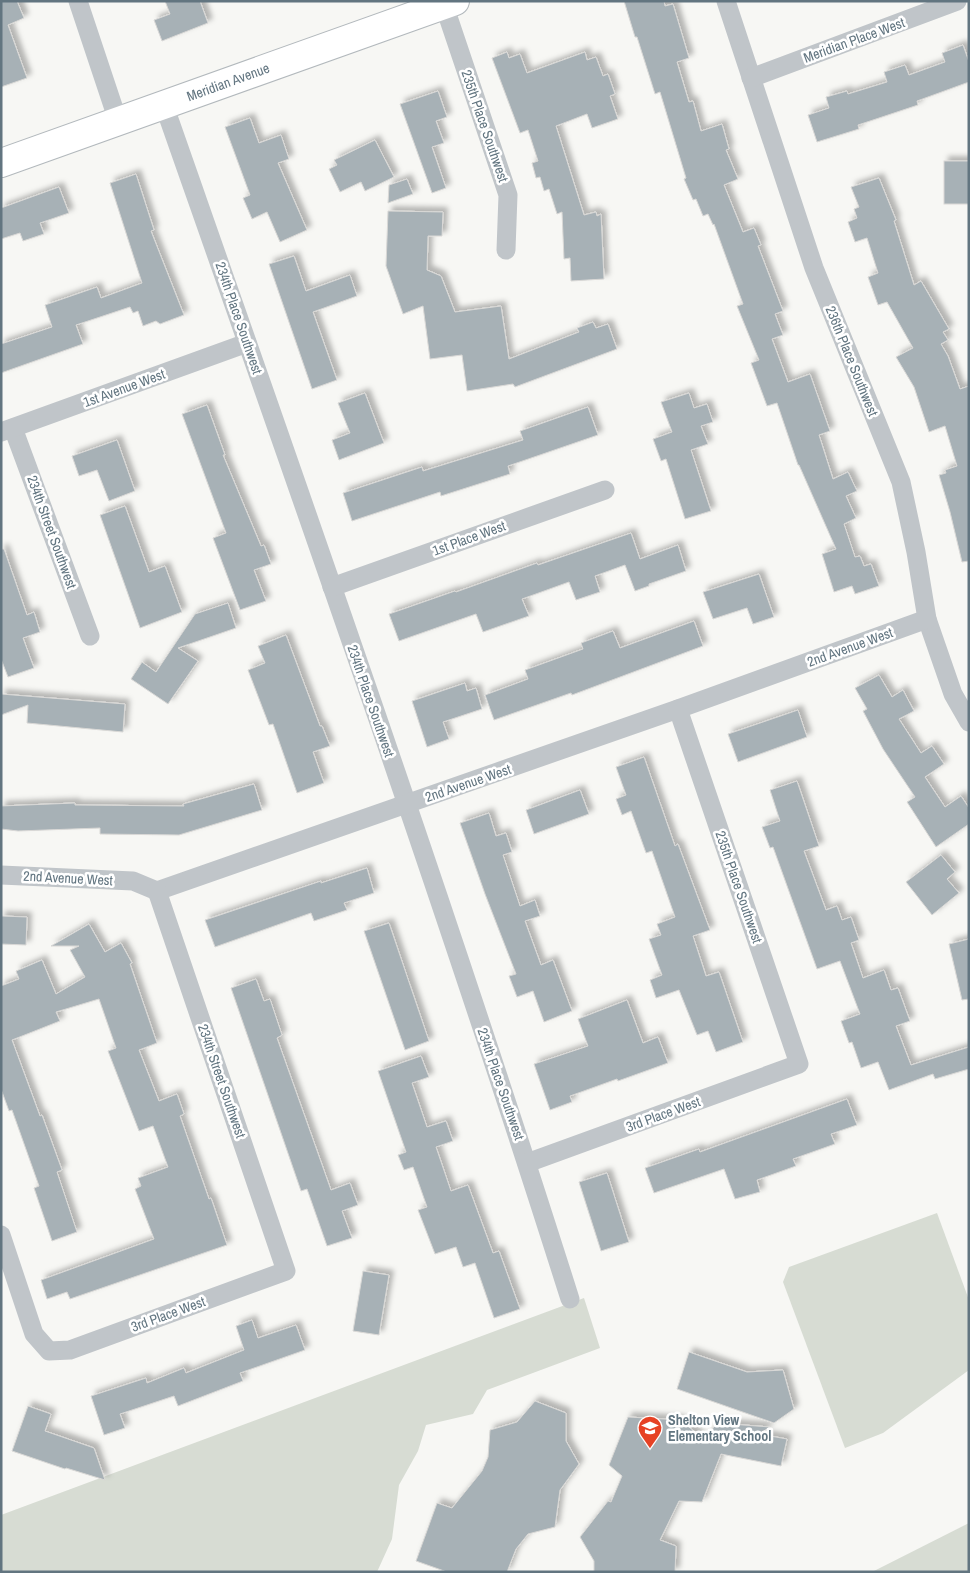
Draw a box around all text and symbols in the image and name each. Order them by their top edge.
street label: Meridian Place West [801,13,907,67]
street label: Meridian Avenue [184,59,272,105]
street label: 235th Place Southwest [457,68,513,184]
street label: 234th Place Southwest [211,260,267,376]
street label: 236th Place Southwest [822,303,882,419]
street label: 1st Avenue West [81,365,167,411]
street label: 234th Street Southwest [23,473,81,591]
street label: 1st Place West [430,516,508,560]
street label: 2nd Avenue West [805,623,895,671]
street label: 234th Place Southwest [343,643,399,759]
street label: 2nd Avenue West [423,760,513,806]
street label: 235th Place Southwest [711,829,767,945]
street label: 2nd Avenue West [23,867,113,889]
street label: 234th Street Southwest [194,1022,250,1140]
street label: 234th Place Southwest [473,1026,529,1142]
street label: 3rd Place West [623,1092,703,1136]
street label: 3rd Place West [128,1292,208,1336]
place label: Shelton View Elementary School [668,1411,771,1445]
school or university icon: Shelton View Elementary School [637,1415,663,1449]

